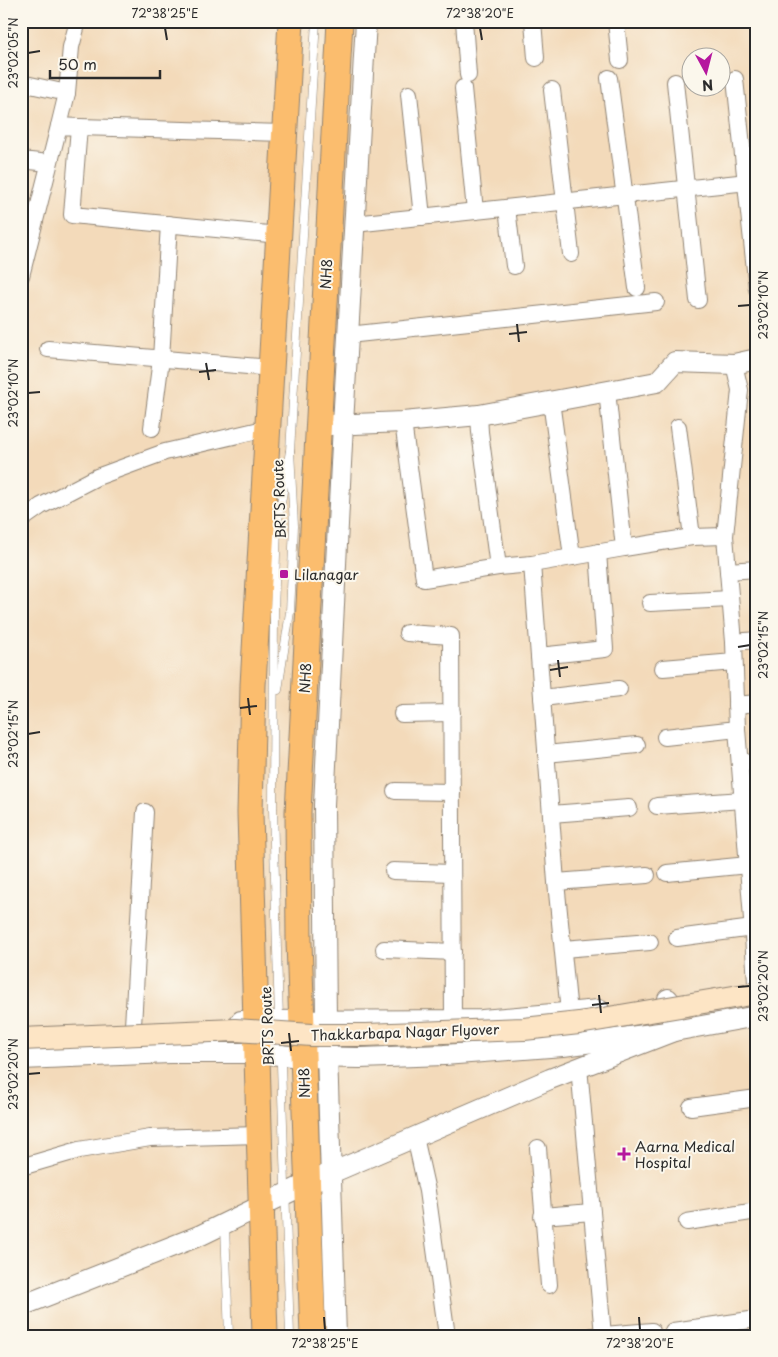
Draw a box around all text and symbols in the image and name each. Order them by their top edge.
text: 72°38'25"E [132,4,198,22]
text: 72°38'20"E [446,4,514,22]
text: 23°02'05"N [4,17,22,89]
scale bar [50,48,160,80]
north arrow [680,48,730,98]
text: 50 m [58,52,97,75]
text: N [701,74,714,96]
street label: NH8 [315,258,337,290]
text: 23°02'10"N [754,271,772,340]
text: 23°02'10"N [4,359,22,428]
street label: BRTS Route [267,459,291,539]
place label: Lilanagar [294,564,359,585]
marker: Lilanagar [278,568,290,580]
text: 23°02'15"N [754,611,772,679]
street label: NH8 [294,662,316,694]
text: 23°02'15"N [4,700,22,768]
text: 23°02'20"N [754,950,772,1022]
street label: BRTS Route [255,986,279,1066]
street label: Thakkarbapa Nagar Flyover [310,1018,500,1046]
text: 23°02'20"N [4,1038,22,1110]
street label: NH8 [293,1067,315,1099]
place label: Aarna Medical Hospital [635,1136,735,1173]
marker: Aarna Medical Hospital [617,1147,631,1161]
text: 72°38'25"E [292,1334,358,1352]
text: 72°38'20"E [606,1334,674,1352]

